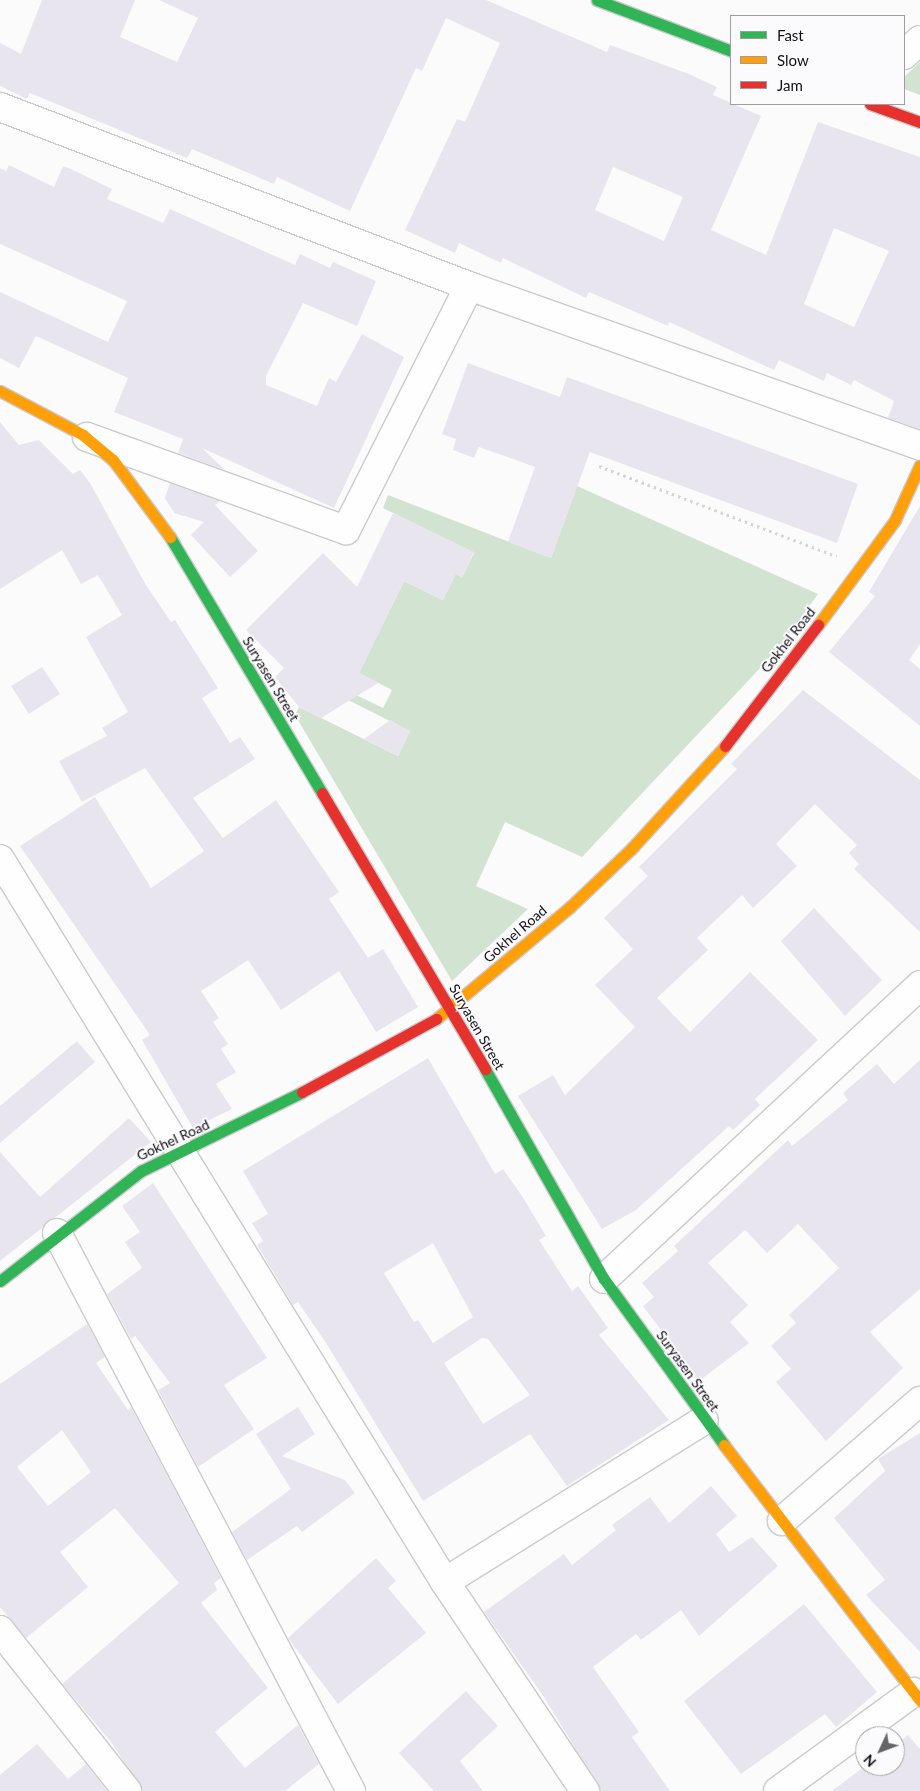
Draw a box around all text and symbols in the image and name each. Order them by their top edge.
legend [730,15,905,105]
text: Fast [777,26,804,44]
text: Slow [777,51,809,69]
text: Jam [777,76,803,94]
street label: Gokhel Road [757,604,819,676]
street label: Suryasen Street [239,633,303,725]
street label: Gokhel Road [480,902,550,966]
street label: Suryasen Street [446,981,508,1073]
street label: Gokhel Road [134,1116,212,1164]
street label: Suryasen Street [653,1327,723,1415]
north arrow [855,1726,905,1776]
text: N [860,1751,879,1771]

